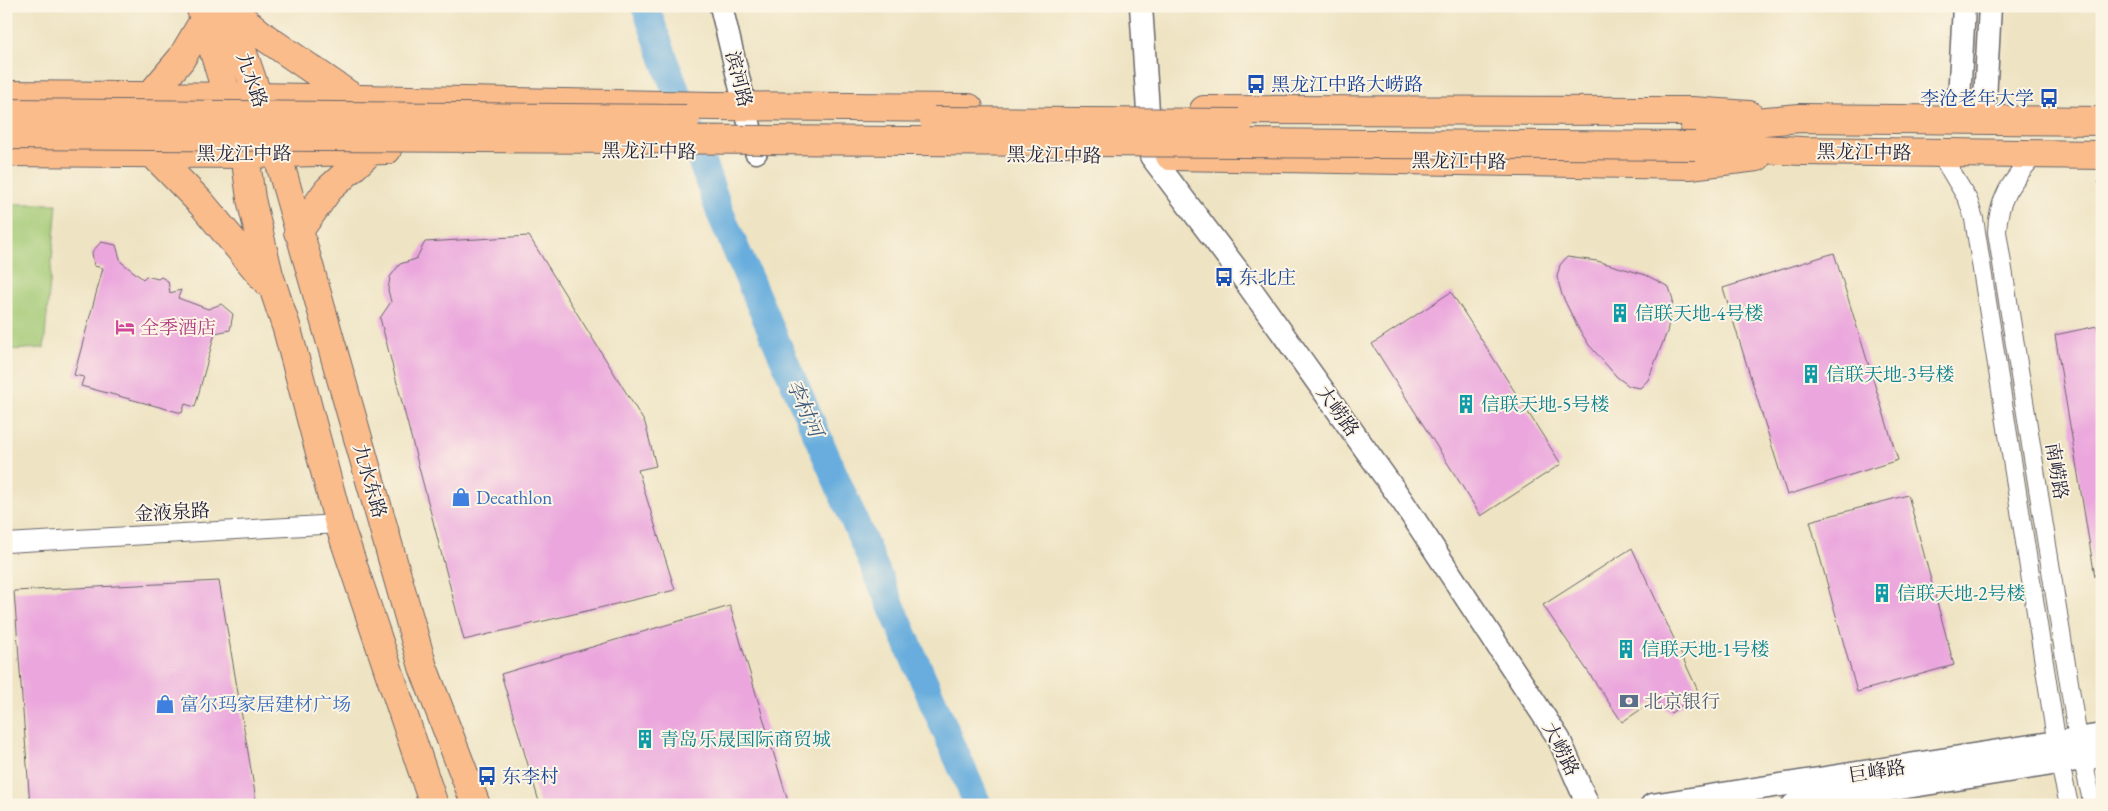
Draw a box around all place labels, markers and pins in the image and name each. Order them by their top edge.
place label: 黑龙江中路大崂路 [1271,72,1423,97]
bus stop icon: 黑龙江中路大崂路 [1245,73,1267,95]
place label: 李沧老年大学 [1920,86,2034,111]
bus stop icon: 李沧老年大学 [2038,87,2060,109]
place label: 东北庄 [1239,265,1296,290]
bus stop icon: 东北庄 [1213,266,1235,288]
place label: 信联天地-4号楼 [1635,301,1763,326]
building icon: 信联天地-4号楼 [1609,302,1631,324]
place label: 全季酒店 [140,315,216,340]
hotel icon: 全季酒店 [114,316,136,338]
place label: 信联天地-3号楼 [1826,362,1954,387]
building icon: 信联天地-3号楼 [1800,363,1822,385]
place label: 信联天地-5号楼 [1481,392,1609,417]
building icon: 信联天地-5号楼 [1455,393,1477,415]
place label: Decathlon [476,485,552,510]
shop icon: Decathlon [450,486,472,508]
place label: 信联天地-2号楼 [1897,581,2025,606]
building icon: 信联天地-2号楼 [1871,582,1893,604]
place label: 信联天地-1号楼 [1641,637,1769,662]
building icon: 信联天地-1号楼 [1615,638,1637,660]
place label: 北京银行 [1644,689,1720,714]
bank icon: 北京银行 [1618,690,1640,712]
place label: 富尔玛家居建材广场 [180,692,351,717]
shop icon: 富尔玛家居建材广场 [154,693,176,715]
place label: 青岛乐晟国际商贸城 [660,727,831,752]
building icon: 青岛乐晟国际商贸城 [634,728,656,750]
place label: 东李村 [502,764,559,789]
bus stop icon: 东李村 [476,765,498,787]

